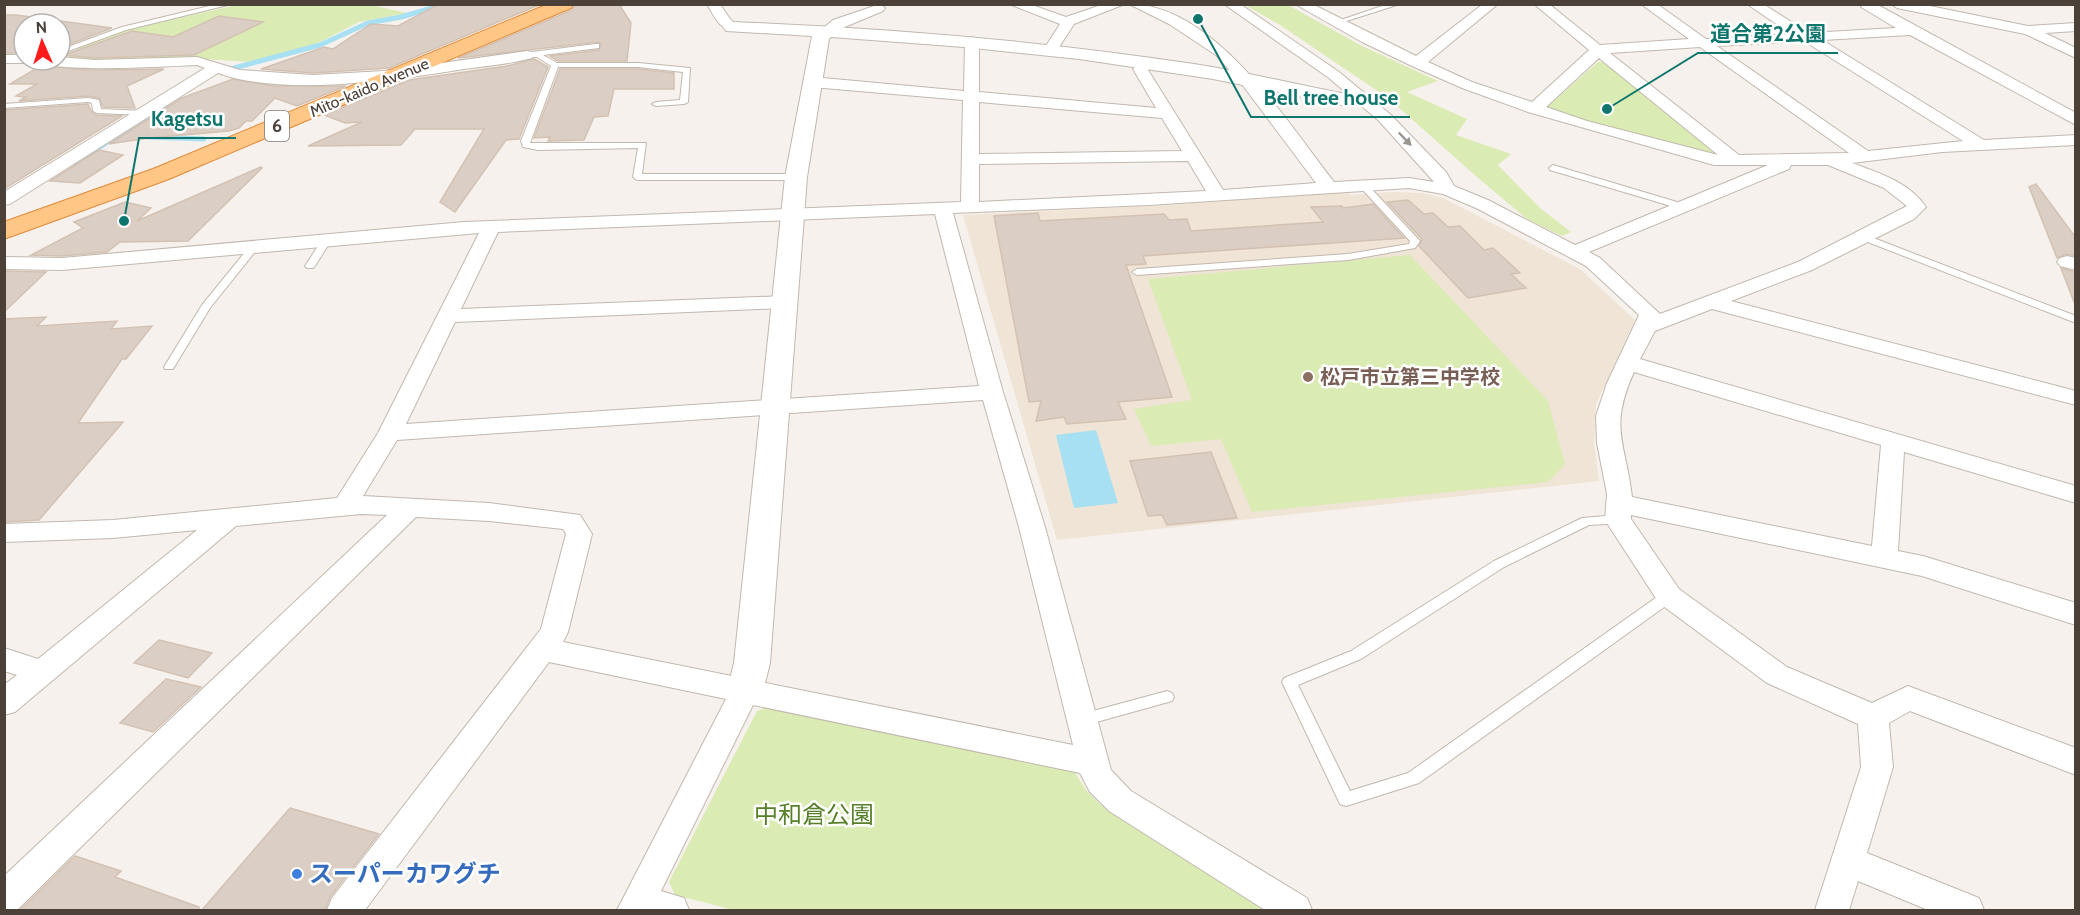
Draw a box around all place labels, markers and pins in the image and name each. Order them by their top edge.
callout: 道合第2公園 [1698,14,1838,53]
callout: Bell tree house [1251,78,1410,117]
callout: Kagetsu [139,99,236,138]
place label: 松戸市立第三中学校 [1320,365,1500,389]
marker: 松戸市立第三中学校 [1301,370,1315,384]
place label: スーパーカワグチ [309,859,501,888]
marker: スーパーカワグチ [290,867,304,881]

